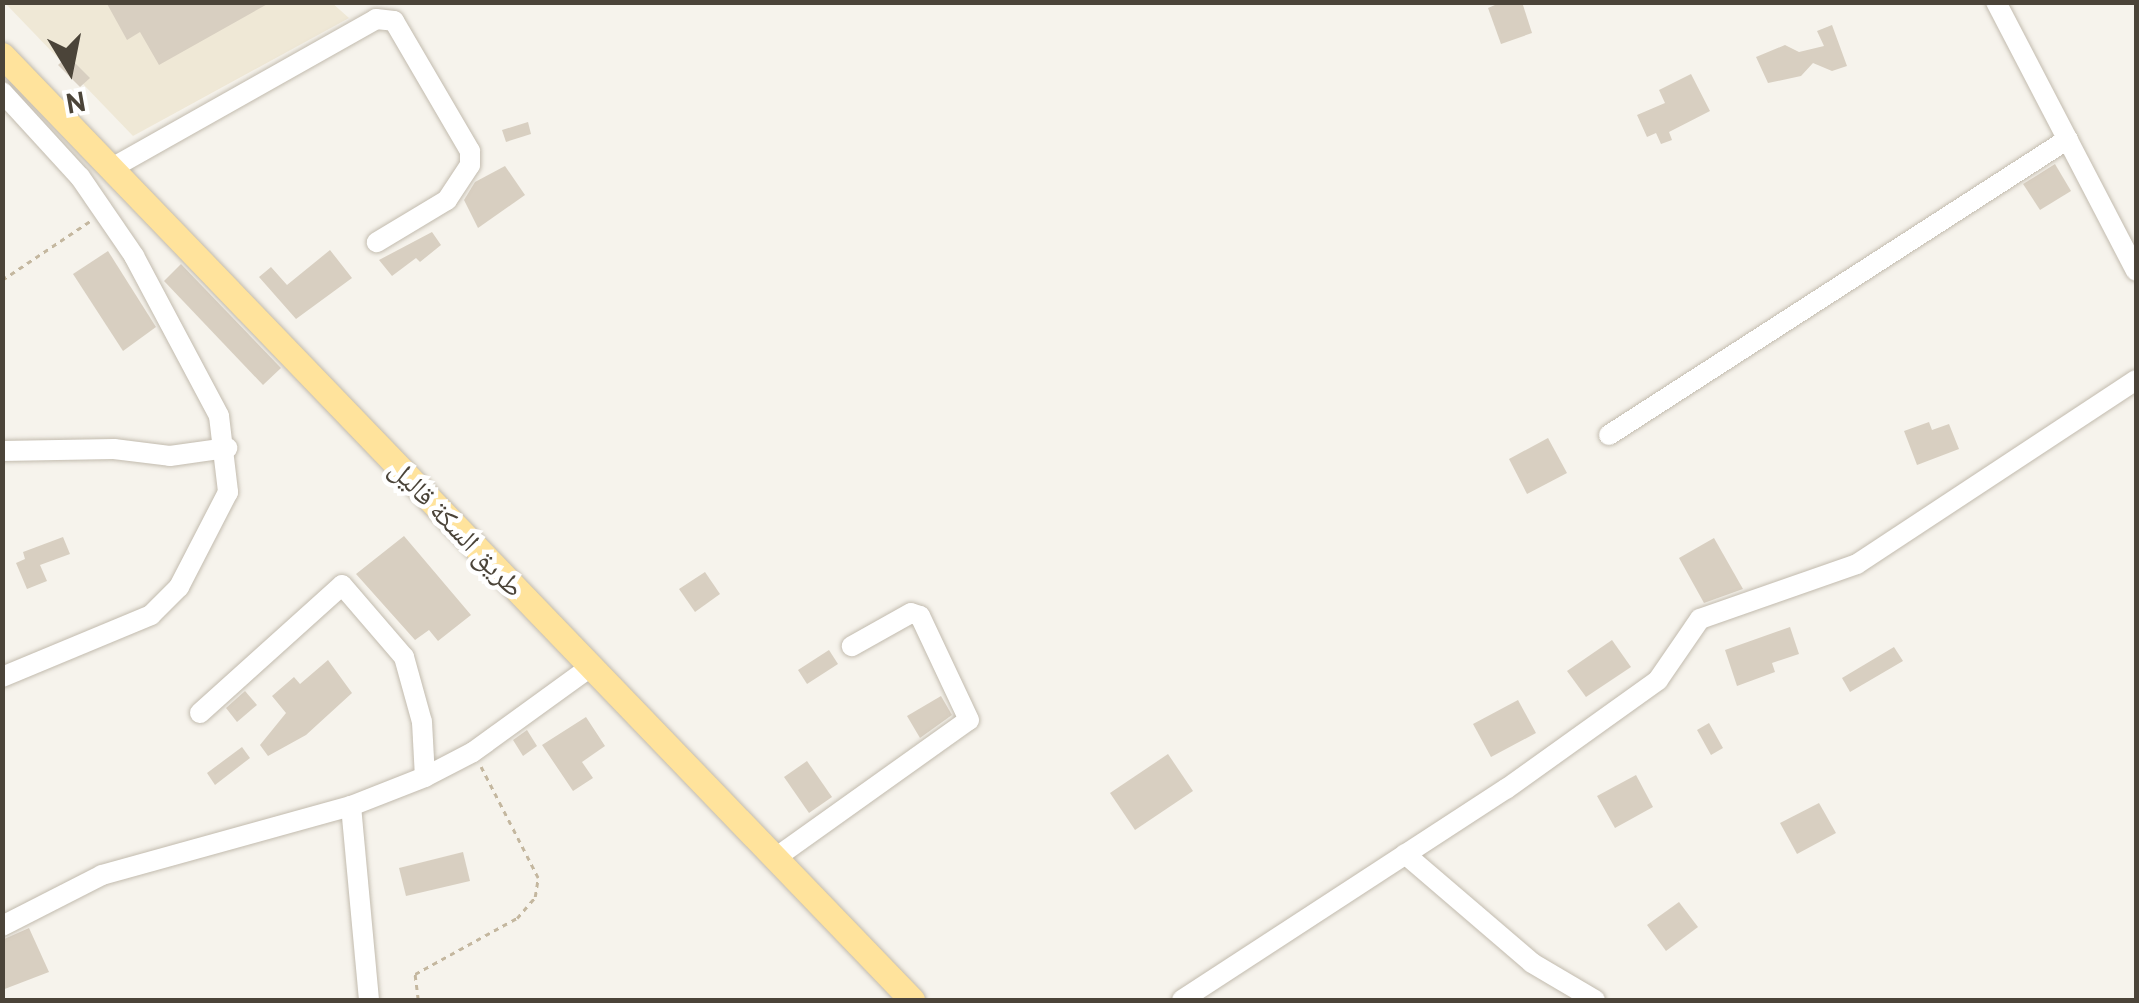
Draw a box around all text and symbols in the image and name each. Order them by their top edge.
north arrow [20,20,120,120]
text: N [62,80,88,119]
street label: طريق السكة قاليل [381,454,529,606]

